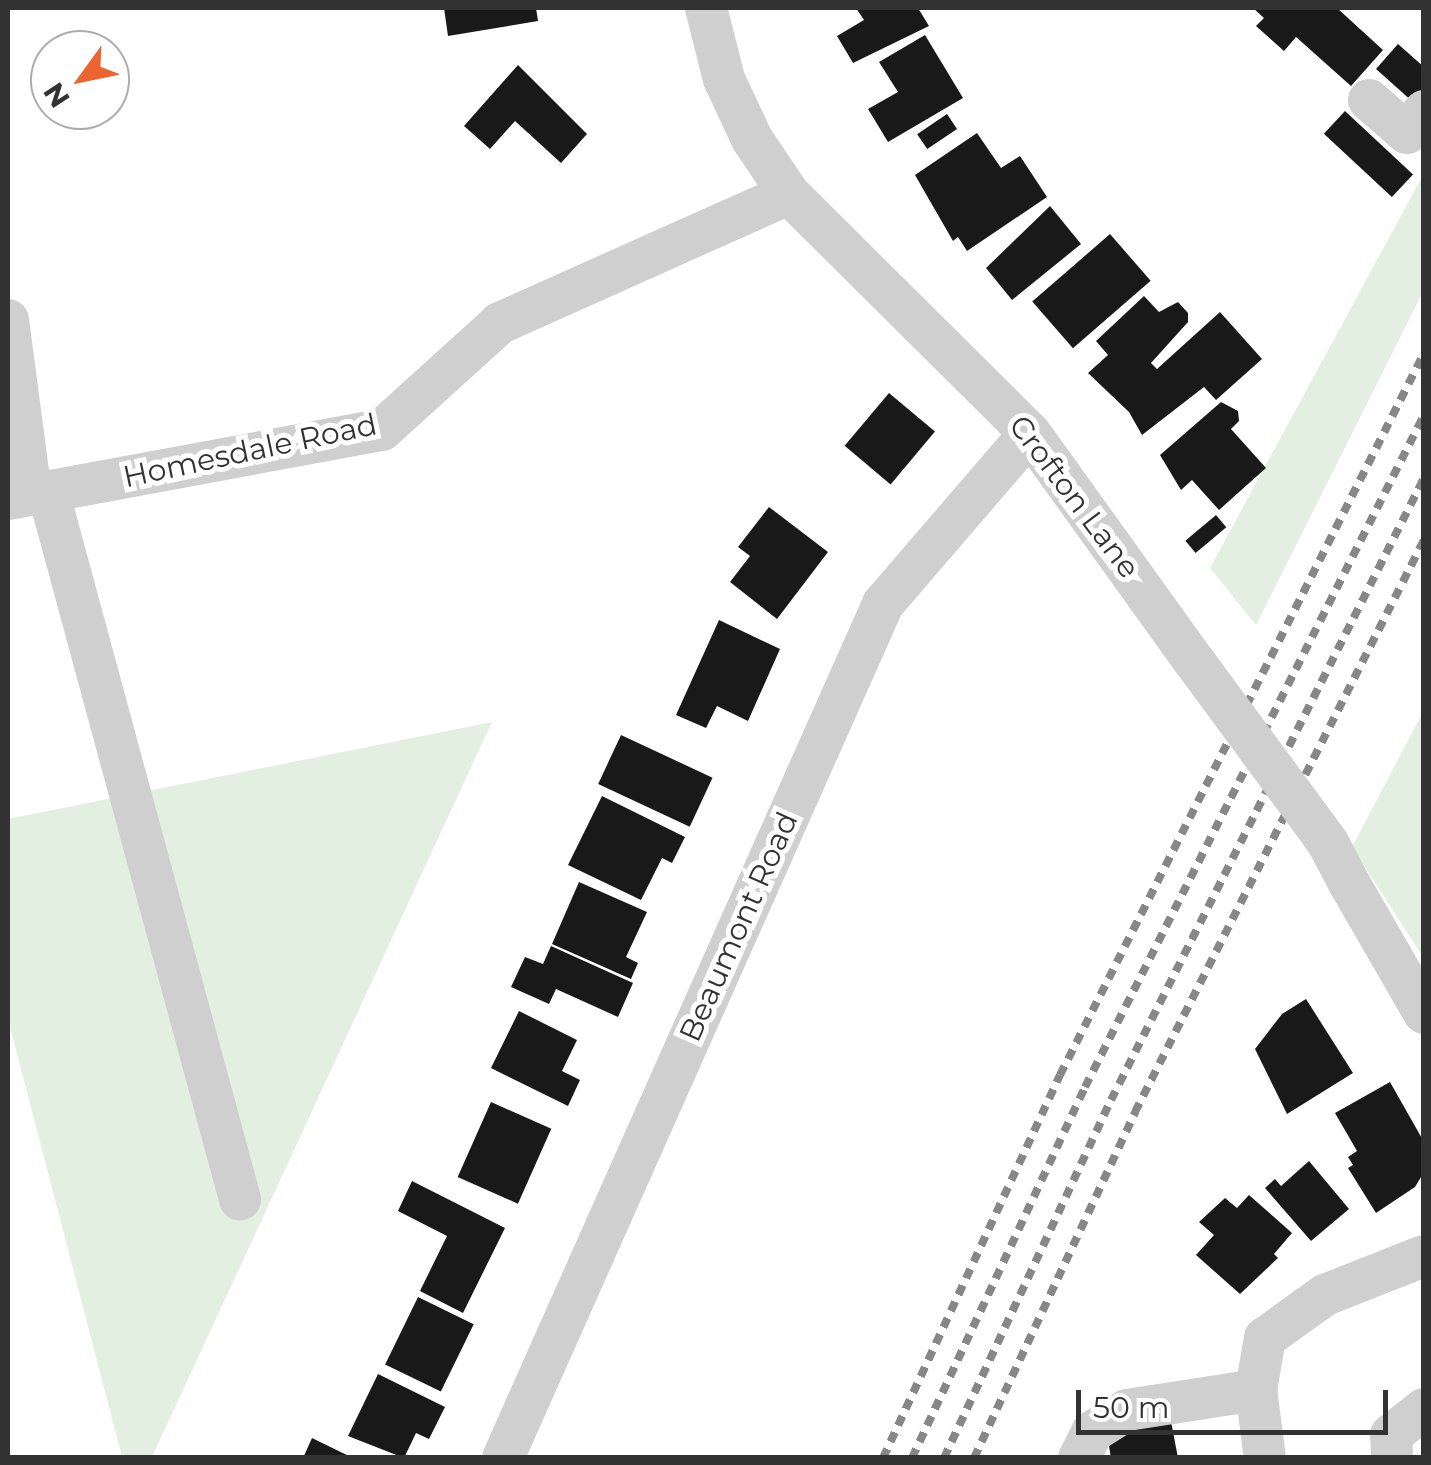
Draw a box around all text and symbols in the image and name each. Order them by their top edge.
north arrow [30,30,130,130]
text: N [36,77,77,114]
street label: Homesdale Road [120,407,380,495]
street label: Crofton Lane [1001,409,1147,585]
street label: Beaumont Road [672,807,806,1047]
scale bar [1081,1370,1394,1432]
text: 50 m [1093,1389,1170,1426]

